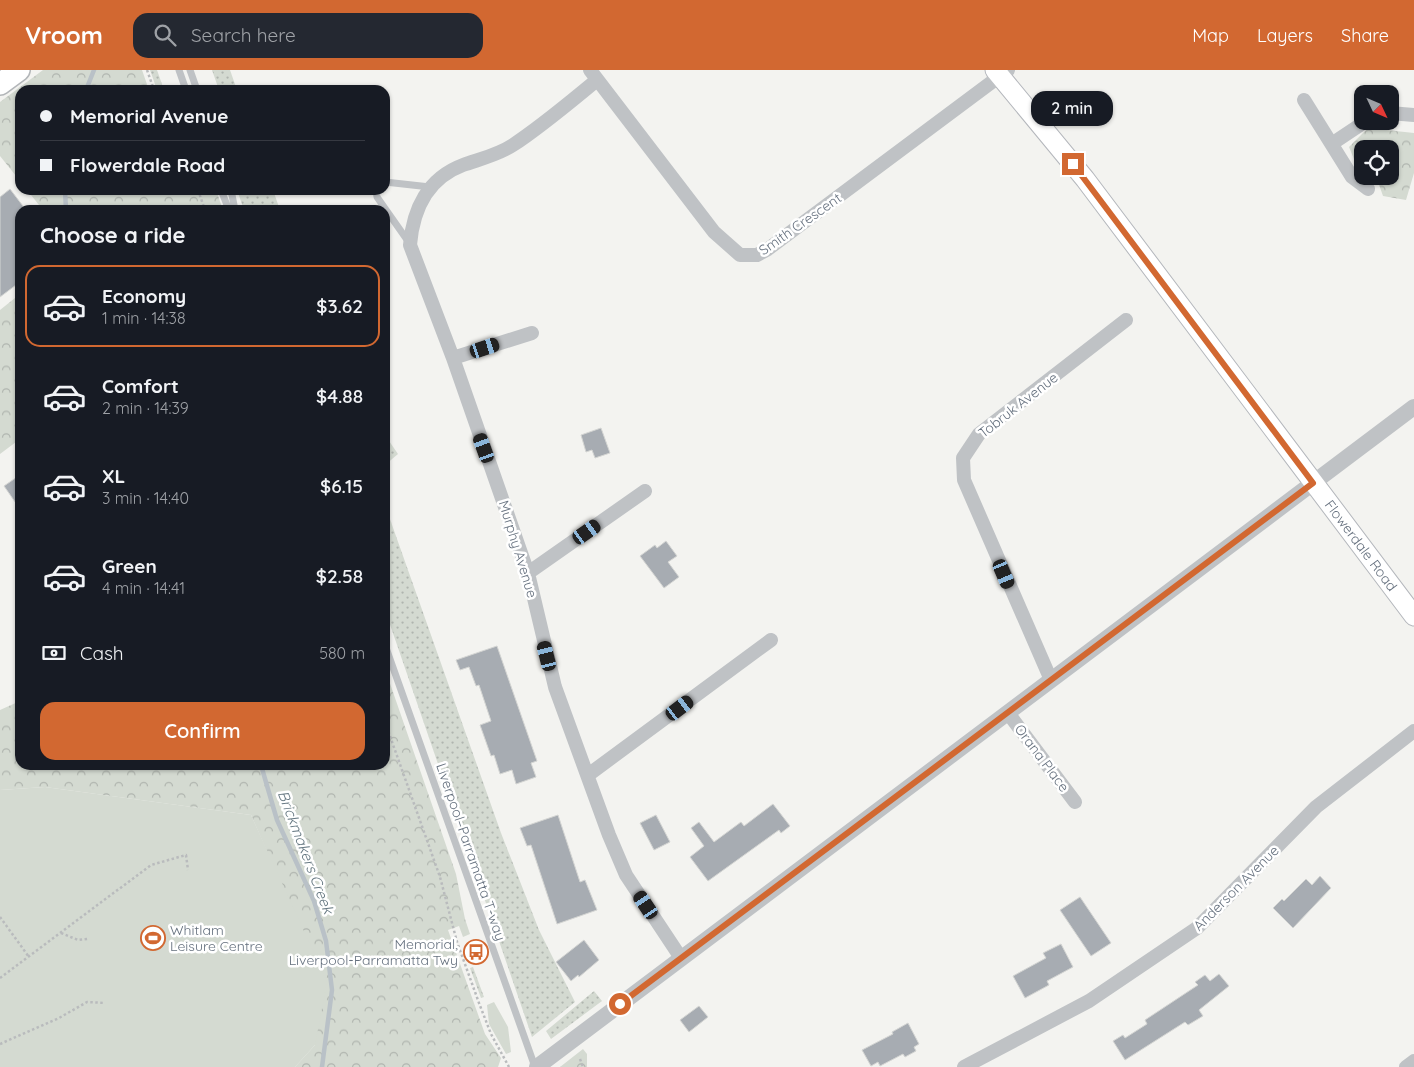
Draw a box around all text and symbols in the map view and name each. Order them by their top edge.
search box [133,13,483,58]
text: Vroom [25,20,103,50]
icon: search [151,21,179,49]
text: Search here [191,23,296,47]
text: Map [1192,24,1229,47]
text: Layers [1257,24,1313,47]
text: Share [1341,24,1389,47]
north arrow [1354,85,1399,130]
map controls [1354,85,1399,185]
callout: 2 min [1032,92,1114,126]
text: 2 min [1051,98,1093,118]
text: Memorial Avenue [70,104,228,128]
button: locate [1354,140,1399,185]
text: Flowerdale Road [70,153,225,177]
route end [1062,153,1084,175]
street label: Smith Crescent [755,189,845,259]
text: Choose a ride [40,221,185,249]
icon: car [42,284,87,329]
text: Economy [102,284,186,308]
text: $3.62 [316,294,363,318]
text: 1 min · 14:38 [102,308,186,328]
car [468,336,501,360]
street label: Tobruk Avenue [975,368,1062,442]
icon: car [42,374,87,419]
text: Comfort [102,374,179,398]
text: $4.88 [316,384,363,408]
text: 2 min · 14:39 [102,398,189,418]
car [471,431,496,465]
icon: car [42,464,87,509]
text: XL [102,464,125,488]
text: $6.15 [320,474,363,498]
text: 3 min · 14:40 [102,488,189,508]
street label: Flowerdale Road [1321,496,1401,595]
street label: Murphy Avenue [495,498,541,600]
car [570,517,603,547]
icon: car [42,554,87,599]
text: Green [102,554,157,578]
car [991,557,1016,591]
text: $2.58 [316,564,363,588]
text: 4 min · 14:41 [102,578,185,598]
icon: cash [40,639,68,667]
car [536,640,557,672]
text: Cash [80,641,124,665]
text: 580 m [319,643,365,663]
car [663,693,696,723]
button: Confirm [40,702,365,760]
street label: Orana Place [1011,721,1073,795]
street label: Liverpool–Parramatta T-way [432,761,510,943]
water label: Brickmakers Creek [274,788,339,918]
street label: Anderson Avenue [1189,841,1283,935]
car [631,888,660,922]
place label: Whitlam Leisure Centre [170,921,263,955]
sports icon: Whitlam Leisure Centre [140,925,166,951]
place label: Memorial, Liverpool-Parramatta Twy [289,935,458,969]
bus stop icon: Memorial, Liverpool-Parramatta Twy [463,939,489,965]
route start [609,993,631,1015]

